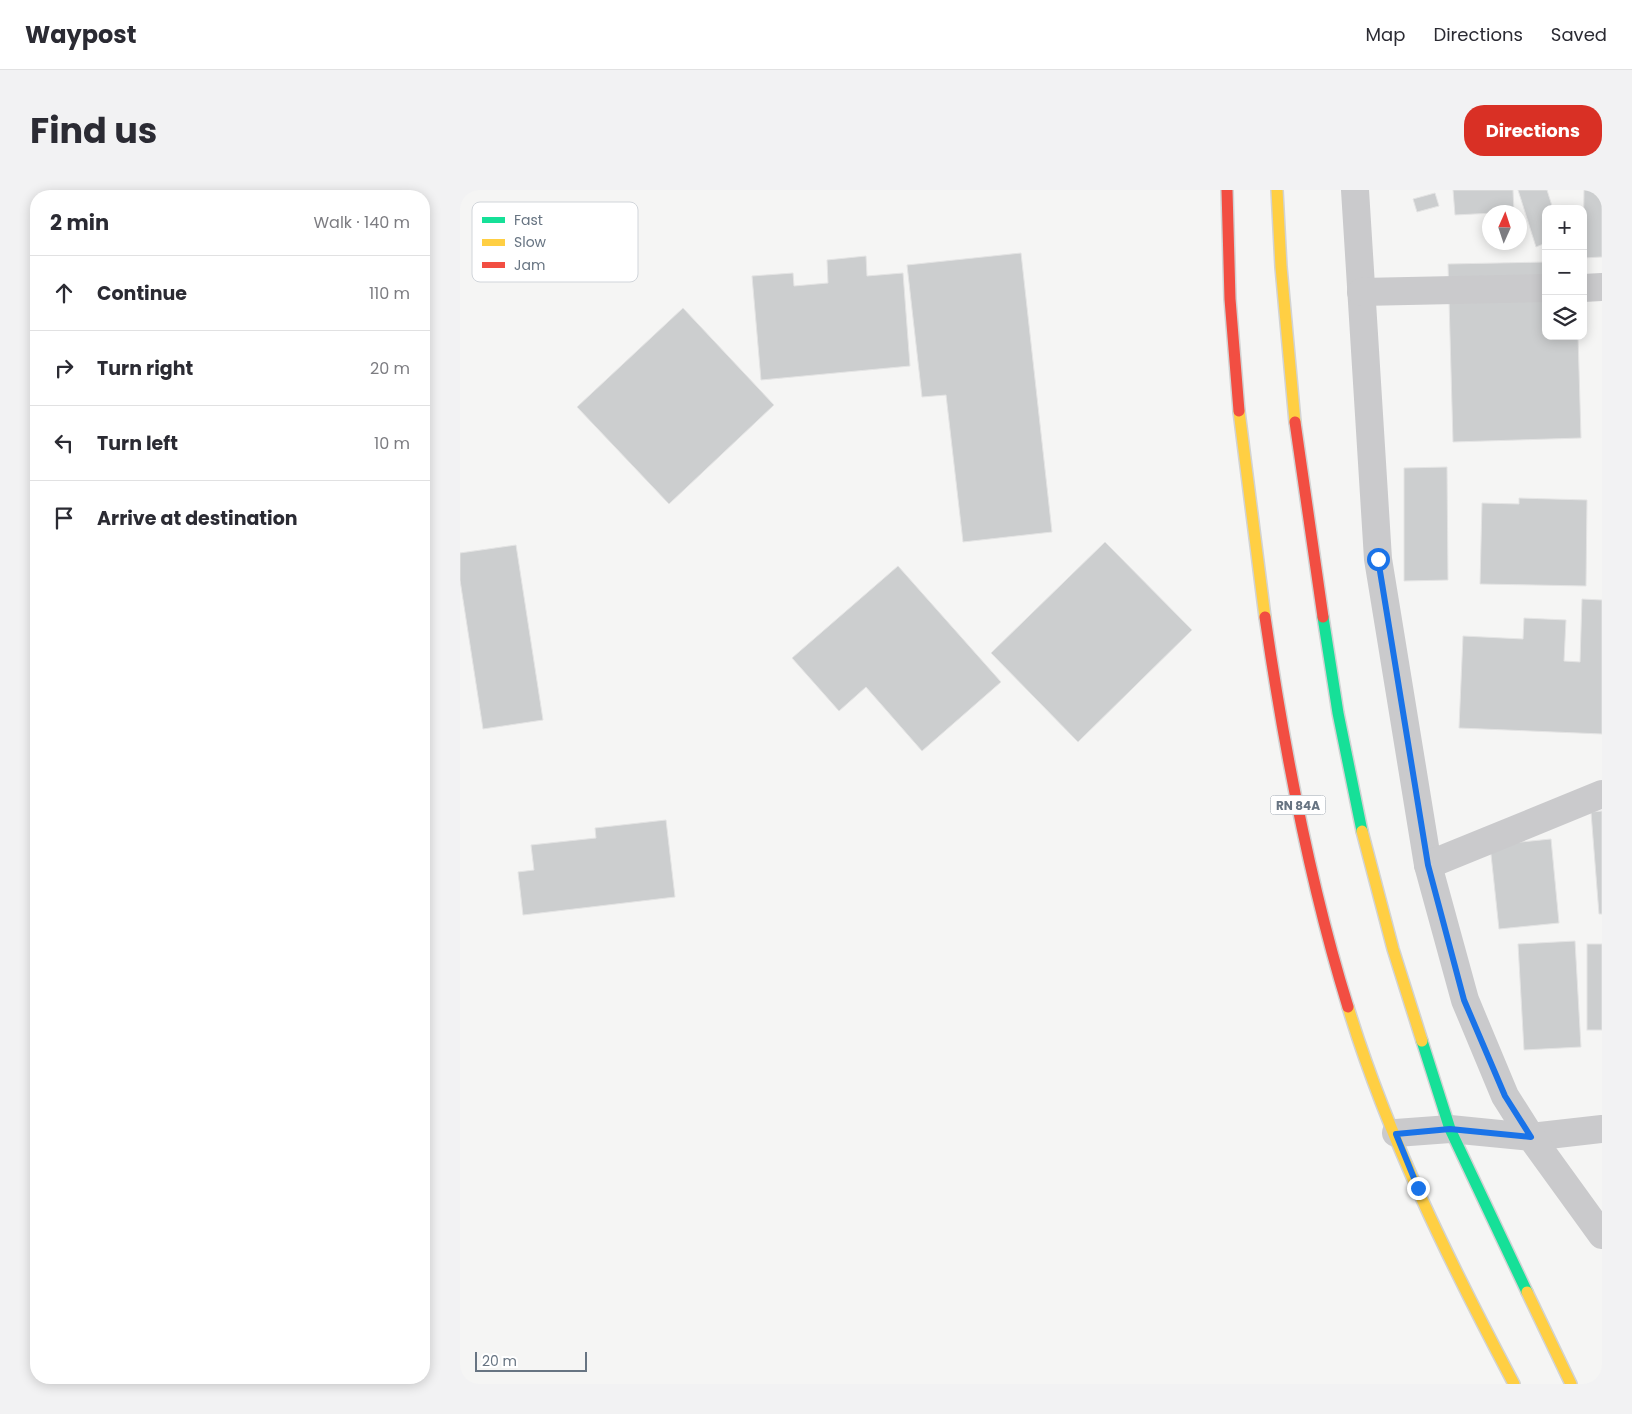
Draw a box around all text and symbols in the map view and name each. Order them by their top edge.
text: Waypost [25,18,136,51]
text: Map [1366,22,1405,47]
text: Directions [1433,22,1523,47]
text: Saved [1551,22,1607,47]
button: Directions [1464,105,1602,156]
text: Find us [30,106,157,155]
legend [472,202,638,282]
north arrow [1482,205,1527,250]
map controls [1542,205,1587,340]
button: + [1542,205,1587,250]
text: 2 min [50,208,109,237]
text: Fast [514,210,543,230]
text: Walk · 140 m [313,211,410,234]
text: Slow [514,232,547,252]
button: − [1542,250,1587,295]
text: Jam [514,255,545,275]
icon: ahead [50,279,78,307]
text: Continue [97,280,187,307]
text: 110 m [369,282,410,305]
button: layers [1542,295,1587,340]
icon: right [50,354,78,382]
text: Turn right [97,355,193,382]
text: 20 m [370,357,410,380]
icon: left [50,429,78,457]
text: Turn left [97,430,178,457]
text: 10 m [374,432,410,455]
icon: arrive [50,504,78,532]
text: Arrive at destination [97,505,298,532]
route start [1367,548,1390,571]
road number: RN 84A [1270,796,1326,814]
route end [1407,1177,1430,1200]
scale bar [475,1349,588,1372]
text: 20 m [482,1351,517,1371]

